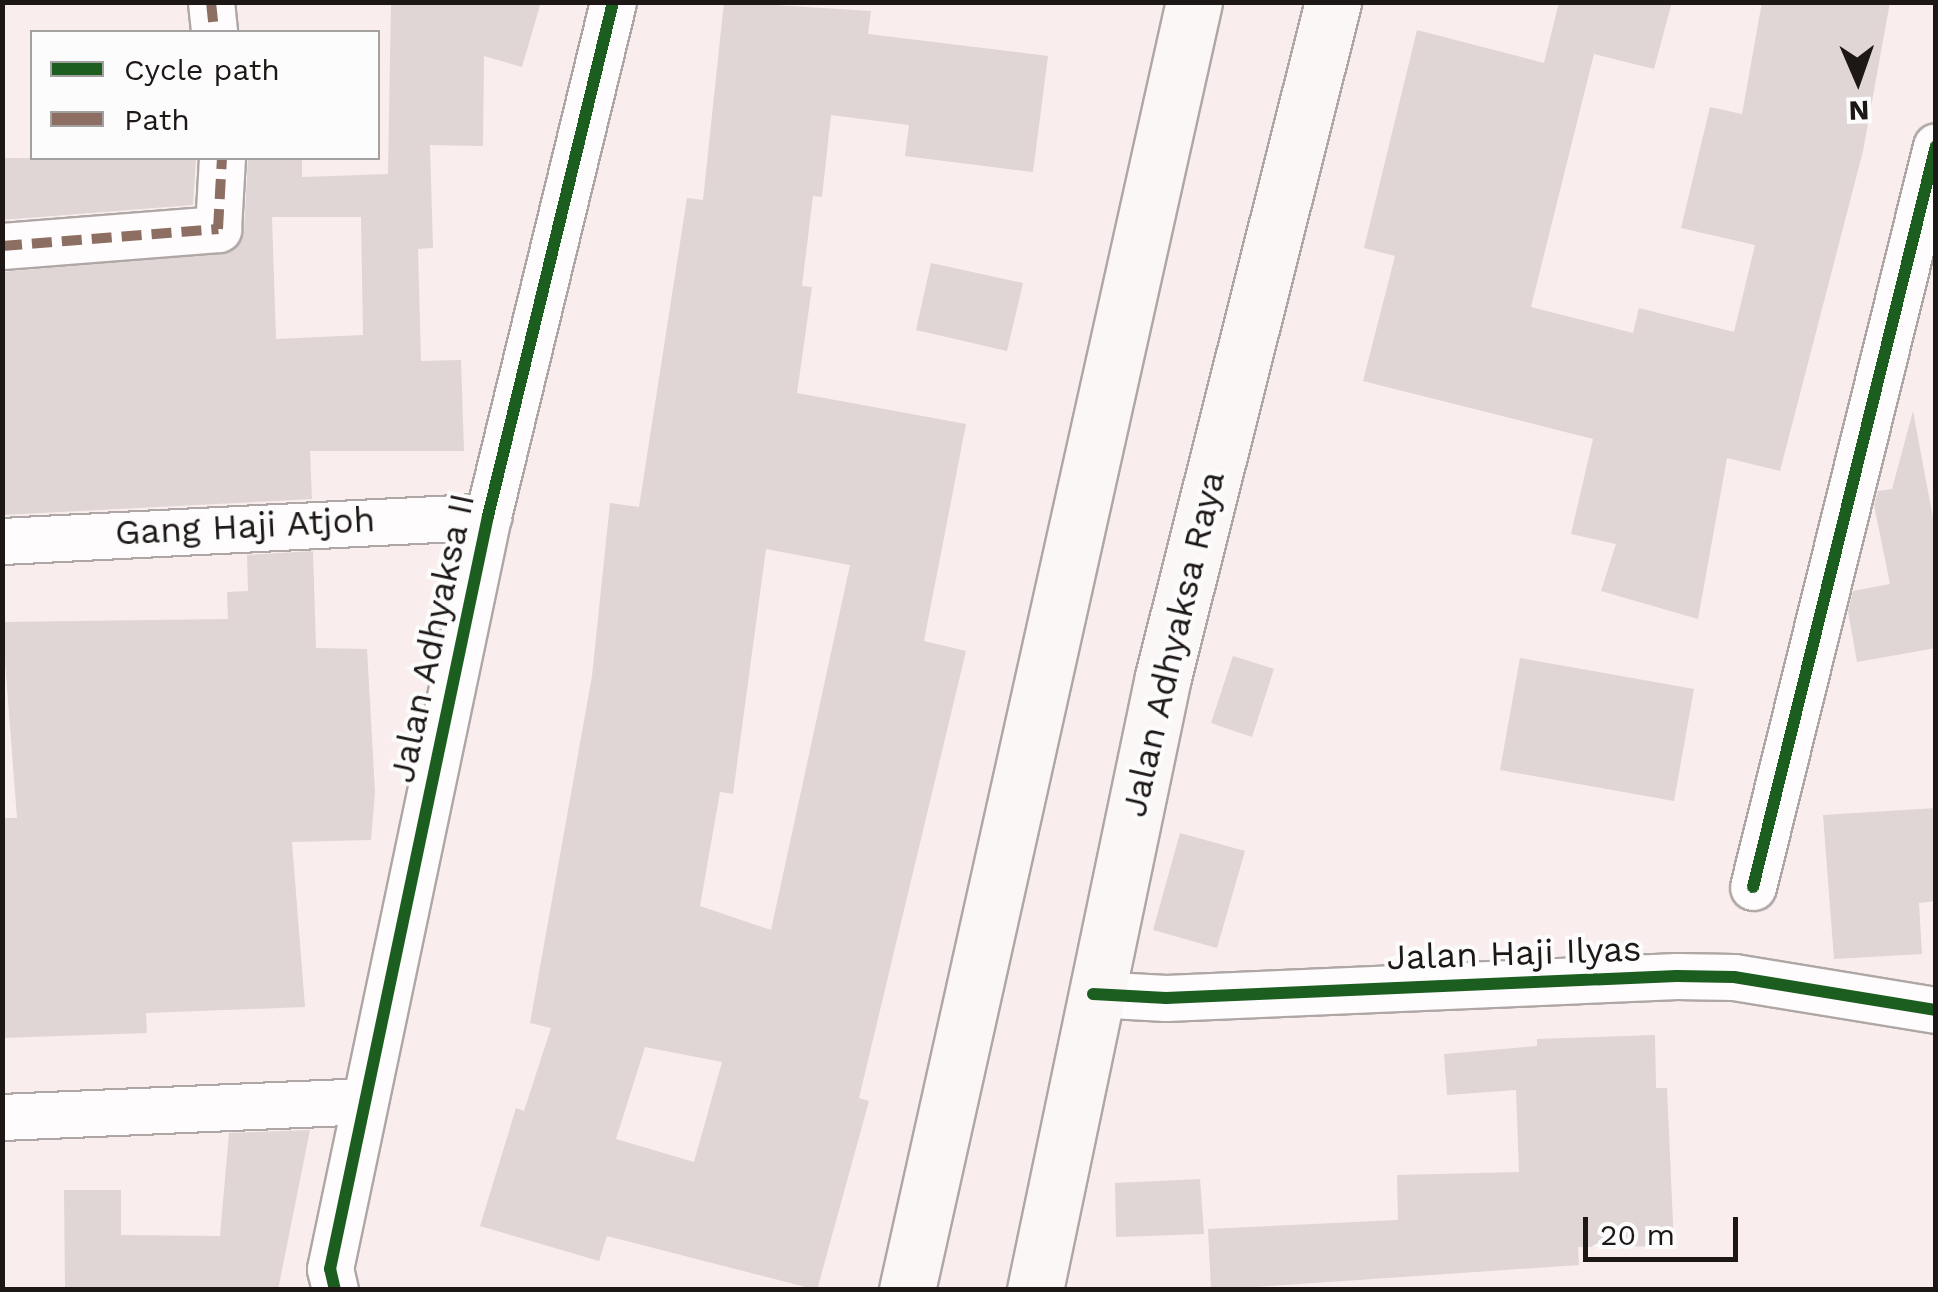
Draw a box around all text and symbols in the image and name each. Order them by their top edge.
legend [30,30,380,160]
north arrow [1808,30,1908,130]
text: Cycle path [124,52,280,87]
text: N [1848,94,1870,127]
text: Path [124,102,190,137]
street label: Jalan Adhyaksa Raya [1113,466,1233,822]
street label: Jalan Adhyaksa II [381,488,483,788]
street label: Gang Haji Atjoh [113,498,377,554]
street label: Jalan Haji Ilyas [1386,928,1642,978]
scale bar [1588,1197,1743,1259]
text: 20 m [1600,1217,1675,1252]

